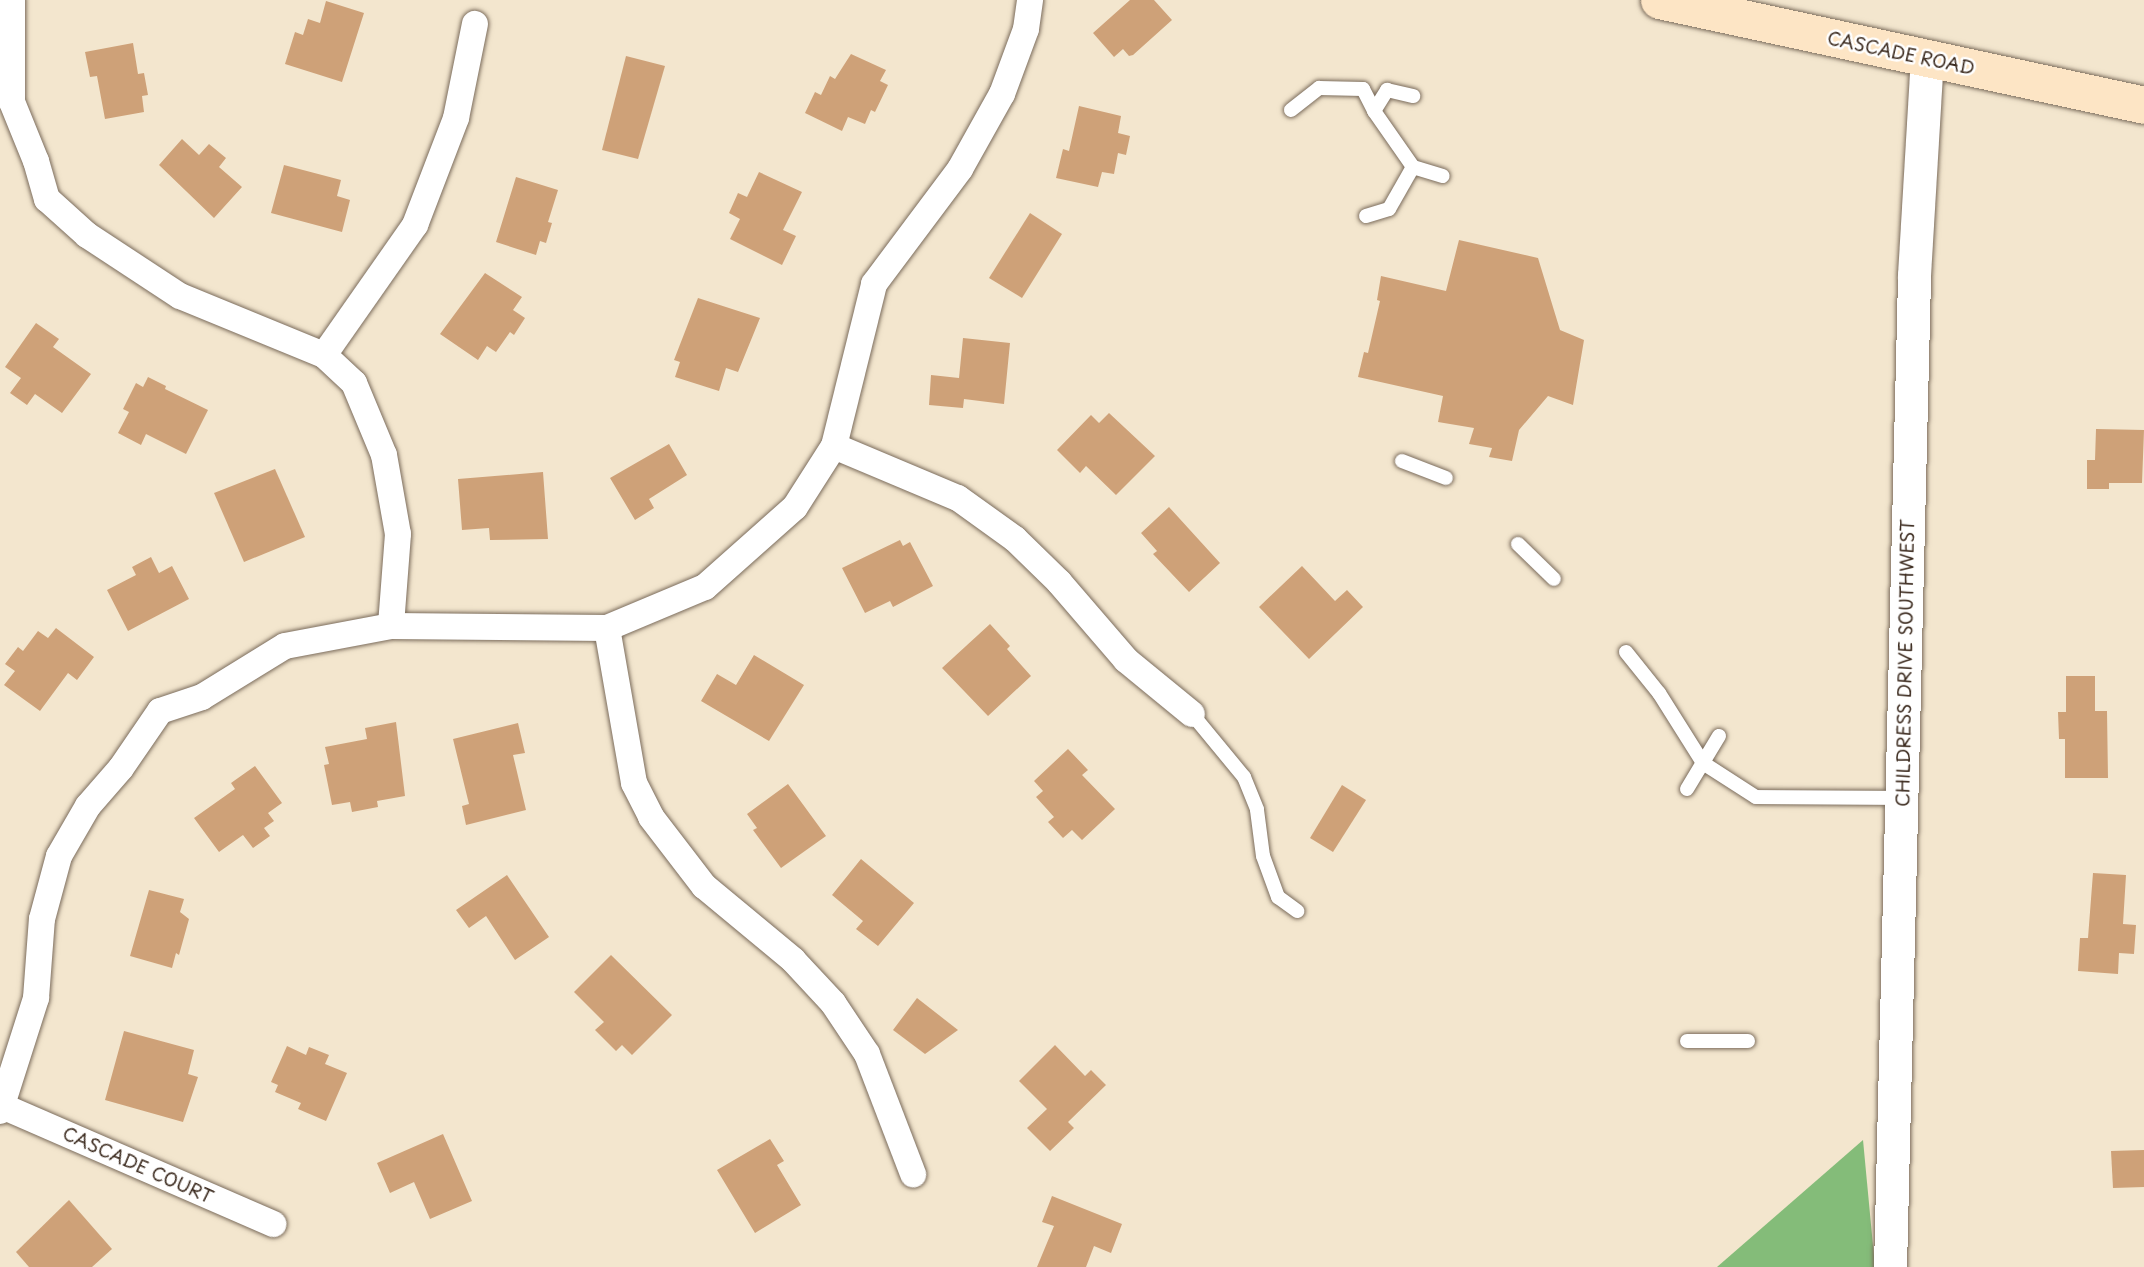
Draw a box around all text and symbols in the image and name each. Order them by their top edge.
street label: CASCADE ROAD [1824,27,1978,79]
street label: CHILDRESS DRIVE SOUTHWEST [1892,518,1918,808]
street label: CASCADE COURT [59,1122,217,1208]

